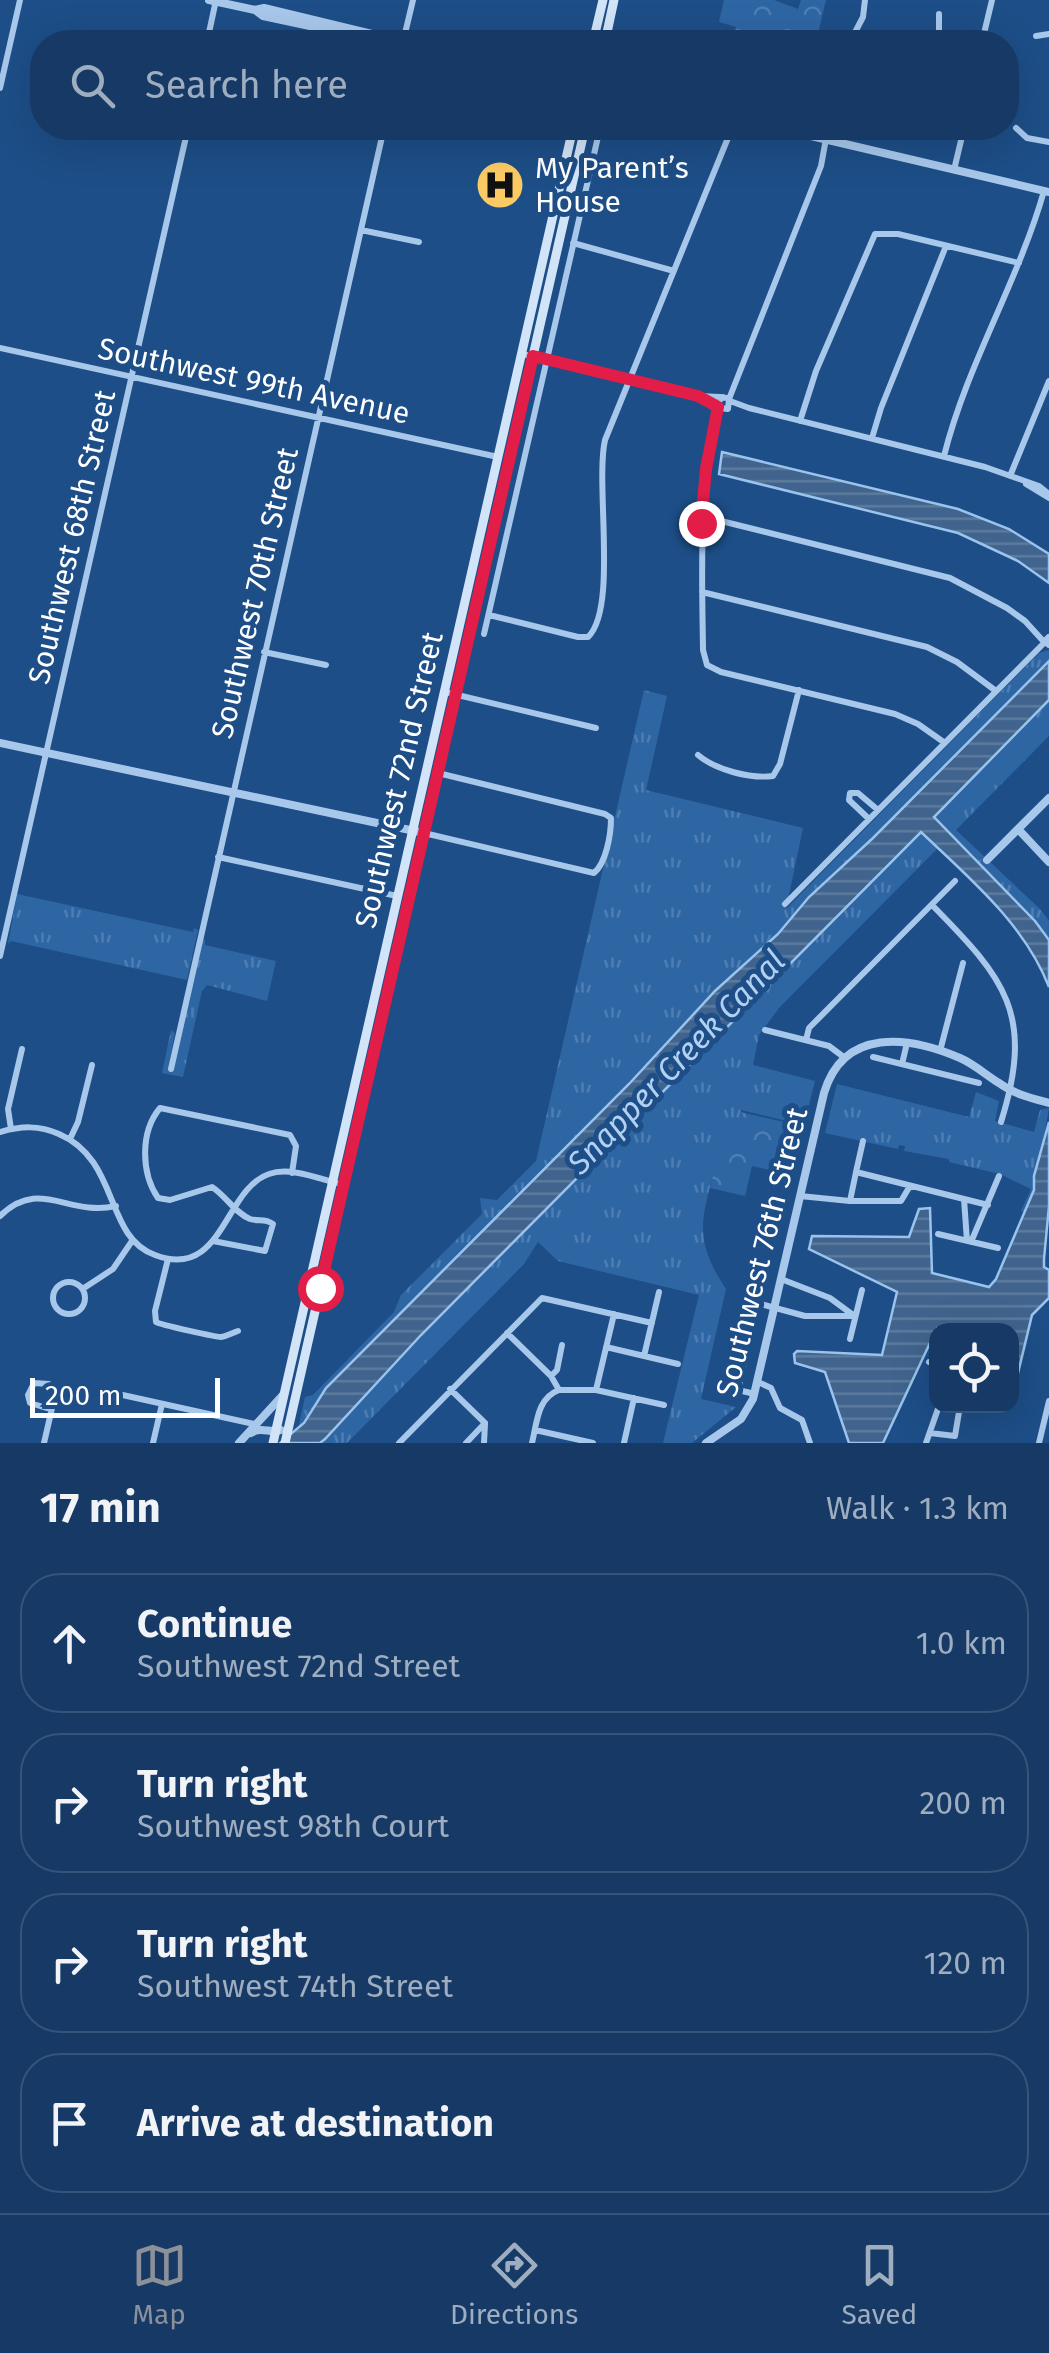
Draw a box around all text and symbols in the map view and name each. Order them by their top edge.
search box [30,30,1019,140]
icon: search [65,58,120,113]
text: Search here [145,62,348,108]
place label: My Parent’s House [535,150,689,220]
hospital icon: My Parent’s House [474,159,526,211]
street label: Southwest 99th Avenue [95,330,413,432]
street label: Southwest 68th Street [21,386,123,688]
street label: Southwest 70th Street [204,444,306,742]
route end [679,501,725,547]
street label: Southwest 72nd Street [347,628,451,932]
water label: Snapper Creek Canal [559,942,793,1183]
street label: Southwest 76th Street [709,1104,815,1400]
route start [298,1266,344,1312]
map controls [929,1323,1019,1413]
button: locate [929,1323,1019,1413]
scale bar [30,1373,220,1418]
text: 200 m [45,1379,122,1412]
text: 17 min [40,1483,161,1533]
text: Walk · 1.3 km [826,1489,1009,1527]
text: Continue [137,1601,292,1647]
icon: ahead [42,1616,97,1671]
text: 1.0 km [916,1624,1007,1662]
text: Southwest 72nd Street [137,1647,460,1685]
text: Turn right [137,1761,307,1807]
icon: right [42,1776,97,1831]
text: 200 m [920,1784,1007,1822]
text: Southwest 98th Court [137,1807,449,1845]
text: Turn right [137,1921,307,1967]
icon: right [42,1936,97,1991]
text: 120 m [924,1944,1007,1982]
text: Southwest 74th Street [137,1967,453,2005]
icon: arrive [42,2096,97,2151]
text: Arrive at destination [137,2100,494,2146]
tab: Map [132,2238,187,2331]
tab: Directions [450,2238,578,2331]
tab: Saved [842,2238,917,2331]

